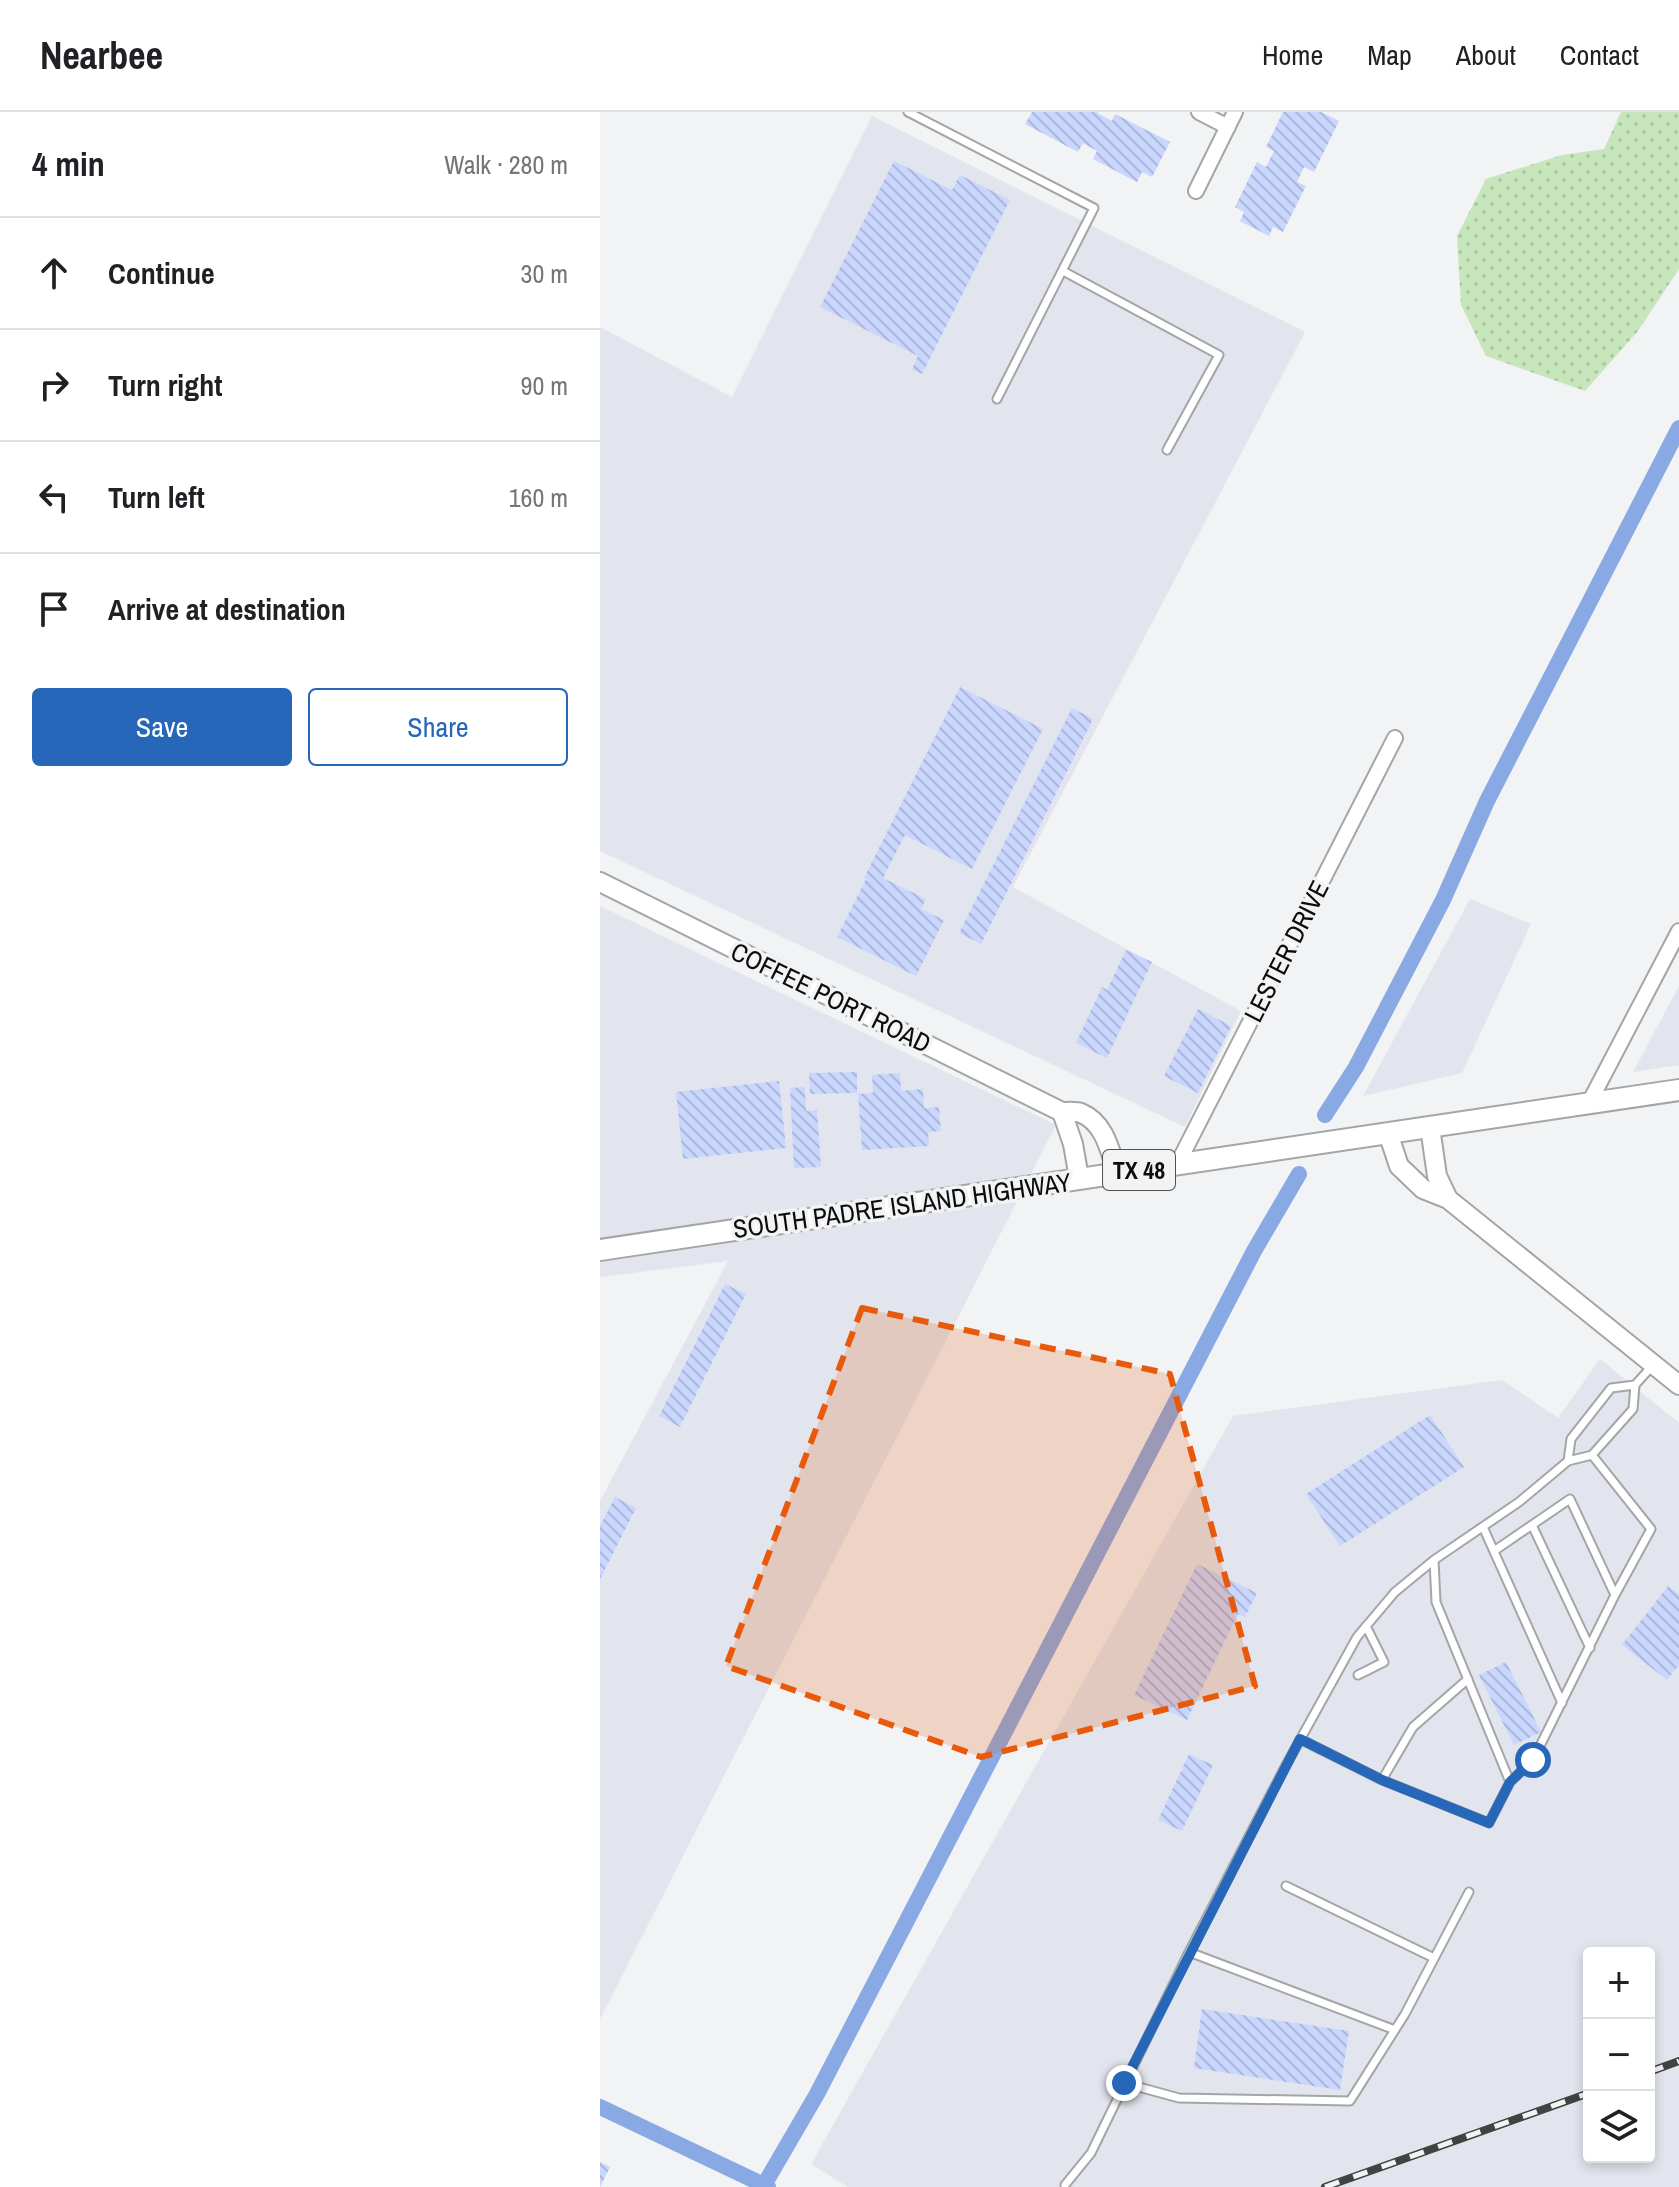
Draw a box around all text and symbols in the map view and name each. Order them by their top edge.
text: Nearbee [40,30,163,81]
text: Home [1262,36,1323,74]
text: Map [1367,36,1412,74]
text: About [1456,36,1516,74]
text: Contact [1560,36,1639,74]
text: 4 min [32,141,105,187]
text: Walk · 280 m [444,147,568,182]
icon: ahead [32,251,76,295]
text: Continue [108,253,215,293]
text: 30 m [521,256,568,291]
icon: right [32,363,76,407]
text: Turn right [108,365,222,405]
text: 90 m [521,368,568,403]
icon: left [32,475,76,519]
text: Turn left [108,477,205,517]
text: 160 m [509,480,568,515]
icon: arrive [32,587,76,631]
text: Arrive at destination [108,589,346,629]
button: Save [32,688,292,766]
button: Share [308,688,568,766]
street label: LESTER DRIVE [1235,874,1337,1028]
street label: COFFEE PORT ROAD [725,933,937,1061]
road number: TX 48 [1103,1150,1175,1190]
street label: SOUTH PADRE ISLAND HIGHWAY [731,1164,1074,1246]
route start [1515,1742,1551,1778]
map controls [1583,1947,1655,2163]
button: + [1583,1947,1655,2019]
button: − [1583,2019,1655,2091]
route end [1106,2065,1142,2101]
button: layers [1583,2091,1655,2163]

